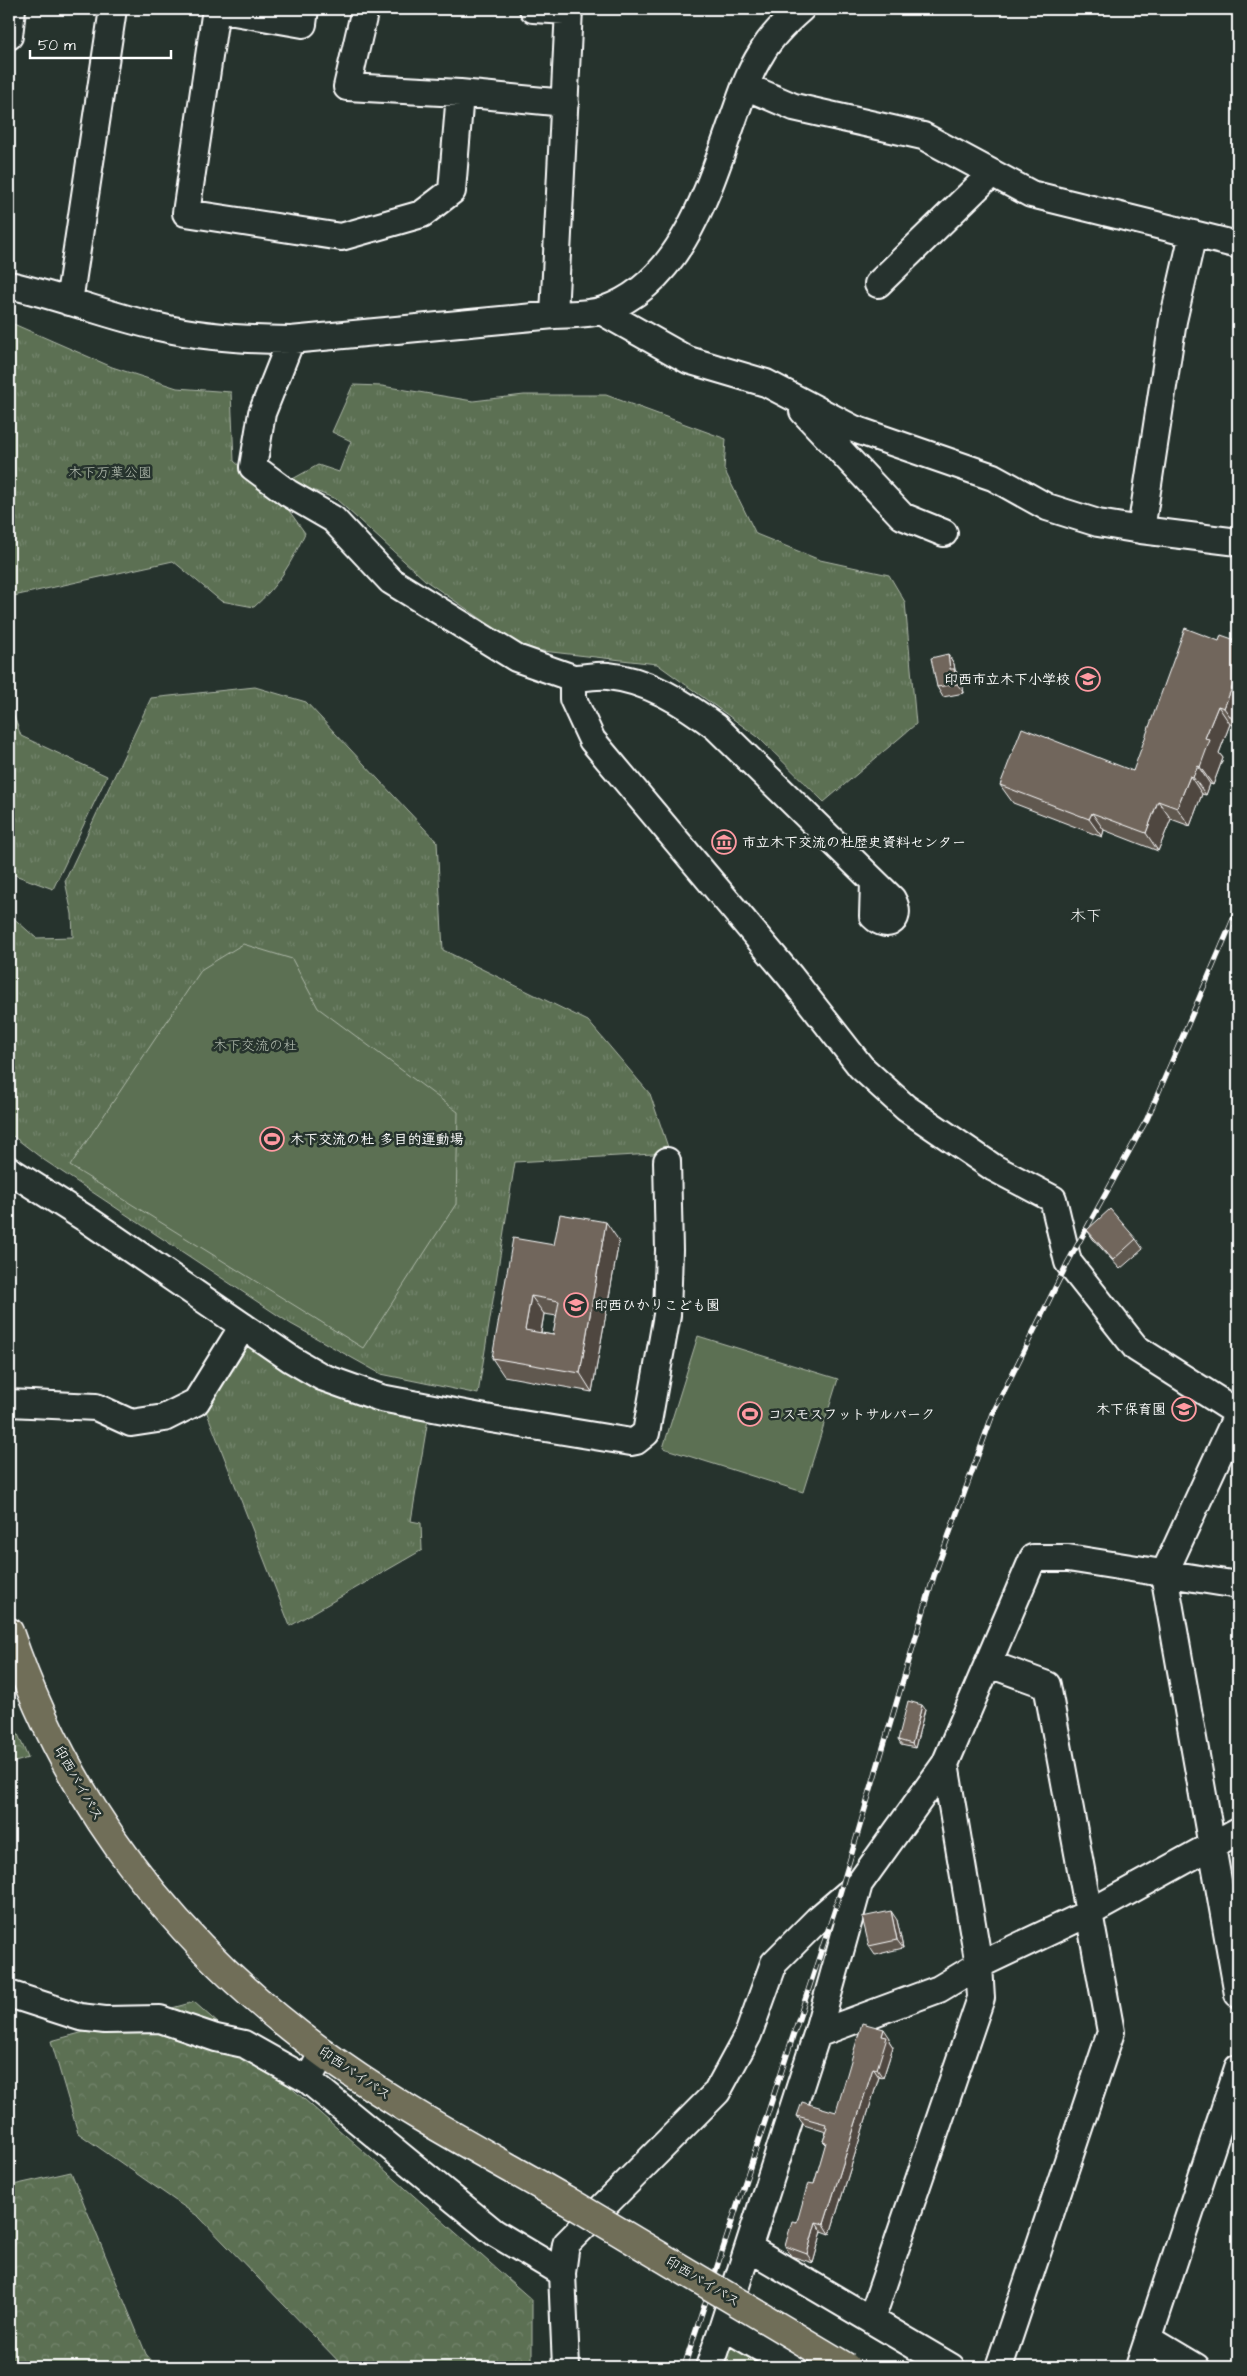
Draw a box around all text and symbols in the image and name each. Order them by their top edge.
scale bar [30,28,171,60]
text: 50 m [38,35,76,56]
park label: 木下万葉公園 [68,463,152,483]
school or university icon: 印西市立木下小学校 [1075,666,1101,692]
place label: 印西市立木下小学校 [944,670,1070,690]
museum icon: 市立木下交流の杜歴史資料センター [711,829,737,855]
place label: 市立木下交流の杜歴史資料センター [742,833,966,853]
district label: 木下 [1070,905,1102,927]
park label: 木下交流の杜 [213,1036,297,1056]
sports icon: 木下交流の杜 多目的運動場 [259,1126,285,1152]
place label: 木下交流の杜 多目的運動場 [290,1130,464,1150]
school or university icon: 印西ひかりこども園 [563,1292,589,1318]
place label: 印西ひかりこども園 [594,1296,720,1316]
school or university icon: 木下保育園 [1171,1396,1197,1422]
place label: 木下保育園 [1096,1400,1166,1420]
sports icon: コスモスフットサルパーク [737,1401,763,1427]
place label: コスモスフットサルパーク [768,1405,935,1425]
street label: 印西バイパス [49,1742,108,1825]
street label: 印西バイパス [314,2042,395,2106]
street label: 印西バイパス [661,2252,744,2312]

